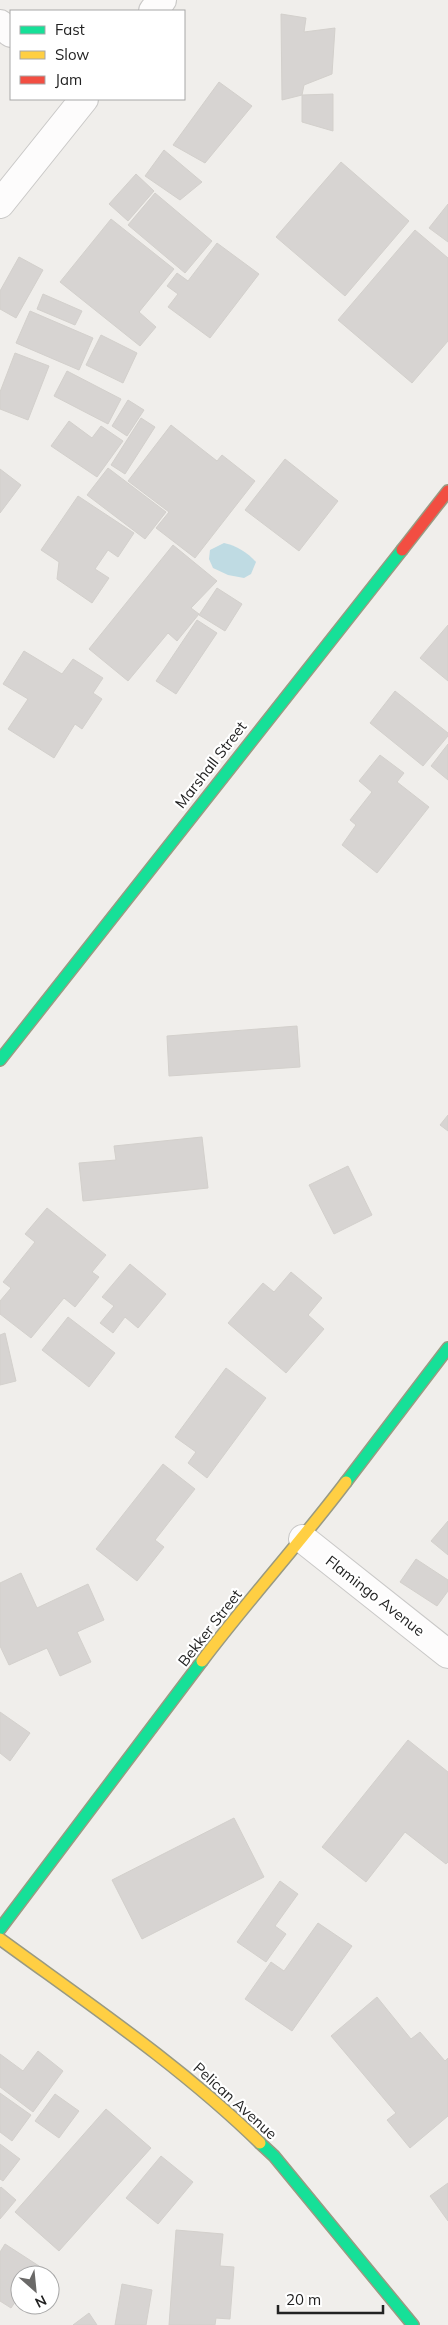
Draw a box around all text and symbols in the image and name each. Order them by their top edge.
legend [10,10,185,100]
text: Fast [55,20,85,39]
text: Slow [55,45,89,64]
text: Jam [55,70,82,89]
street label: Marshall Street [171,717,250,812]
street label: Flamingo Avenue [322,1551,429,1640]
street label: Bekker Street [174,1585,246,1670]
street label: Pelican Avenue [190,2058,281,2143]
north arrow [10,2265,60,2315]
scale bar [278,2282,383,2314]
text: 20 m [286,2290,321,2309]
text: N [32,2291,50,2312]

